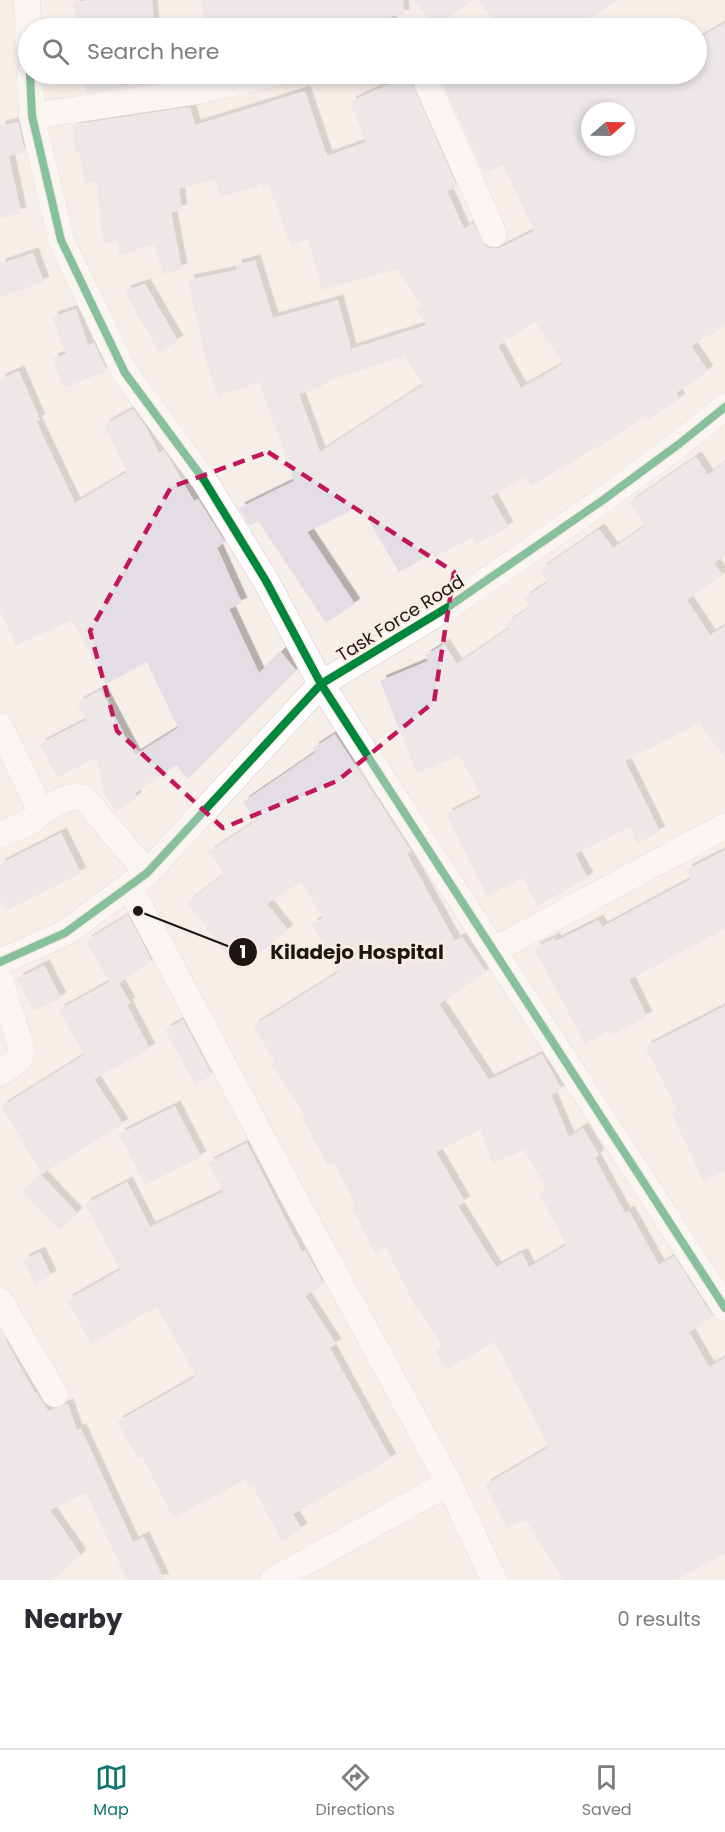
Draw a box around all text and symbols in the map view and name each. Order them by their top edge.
search box [18,18,707,84]
icon: search [39,35,72,68]
text: Search here [87,36,220,67]
north arrow [581,102,635,156]
street label: Task Force Road [331,569,469,667]
callout: Kiladejo Hospital [228,933,456,971]
text: Kiladejo Hospital [270,938,444,966]
text: 1 [240,939,246,964]
text: Nearby [24,1601,122,1637]
text: 0 results [617,1605,701,1633]
tab: Map [93,1761,129,1822]
tab: Directions [316,1761,395,1822]
tab: Saved [582,1761,632,1822]

